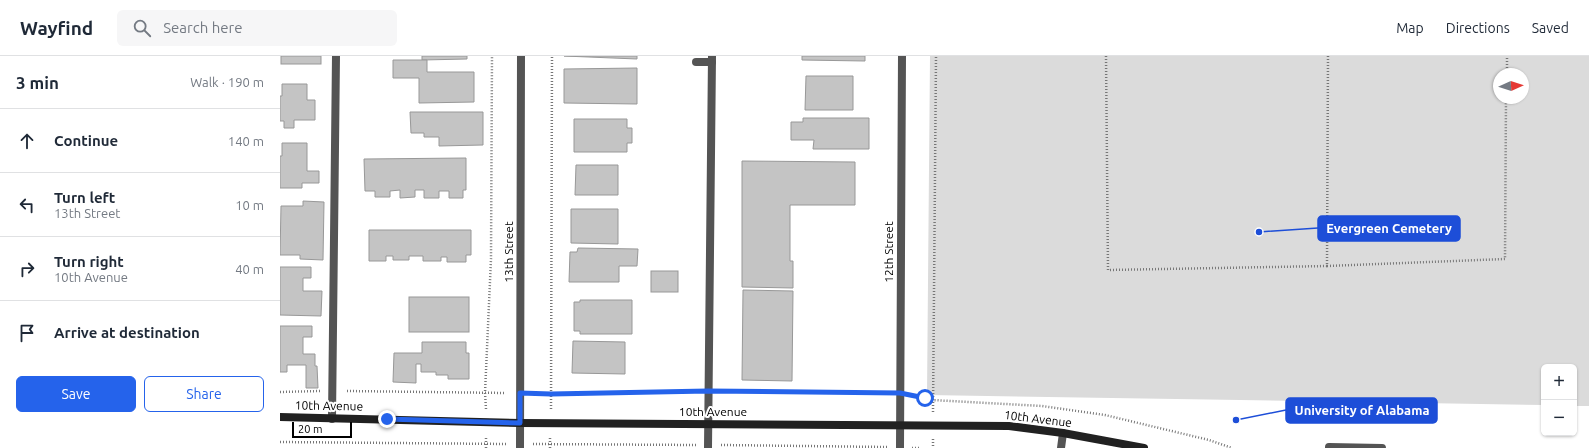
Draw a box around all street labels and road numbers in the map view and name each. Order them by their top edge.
street label: 13th Street [502,221,515,283]
street label: 12th Street [882,221,895,283]
street label: 10th Avenue [295,398,363,413]
street label: 10th Avenue [679,405,747,418]
street label: 10th Avenue [1003,408,1073,429]

